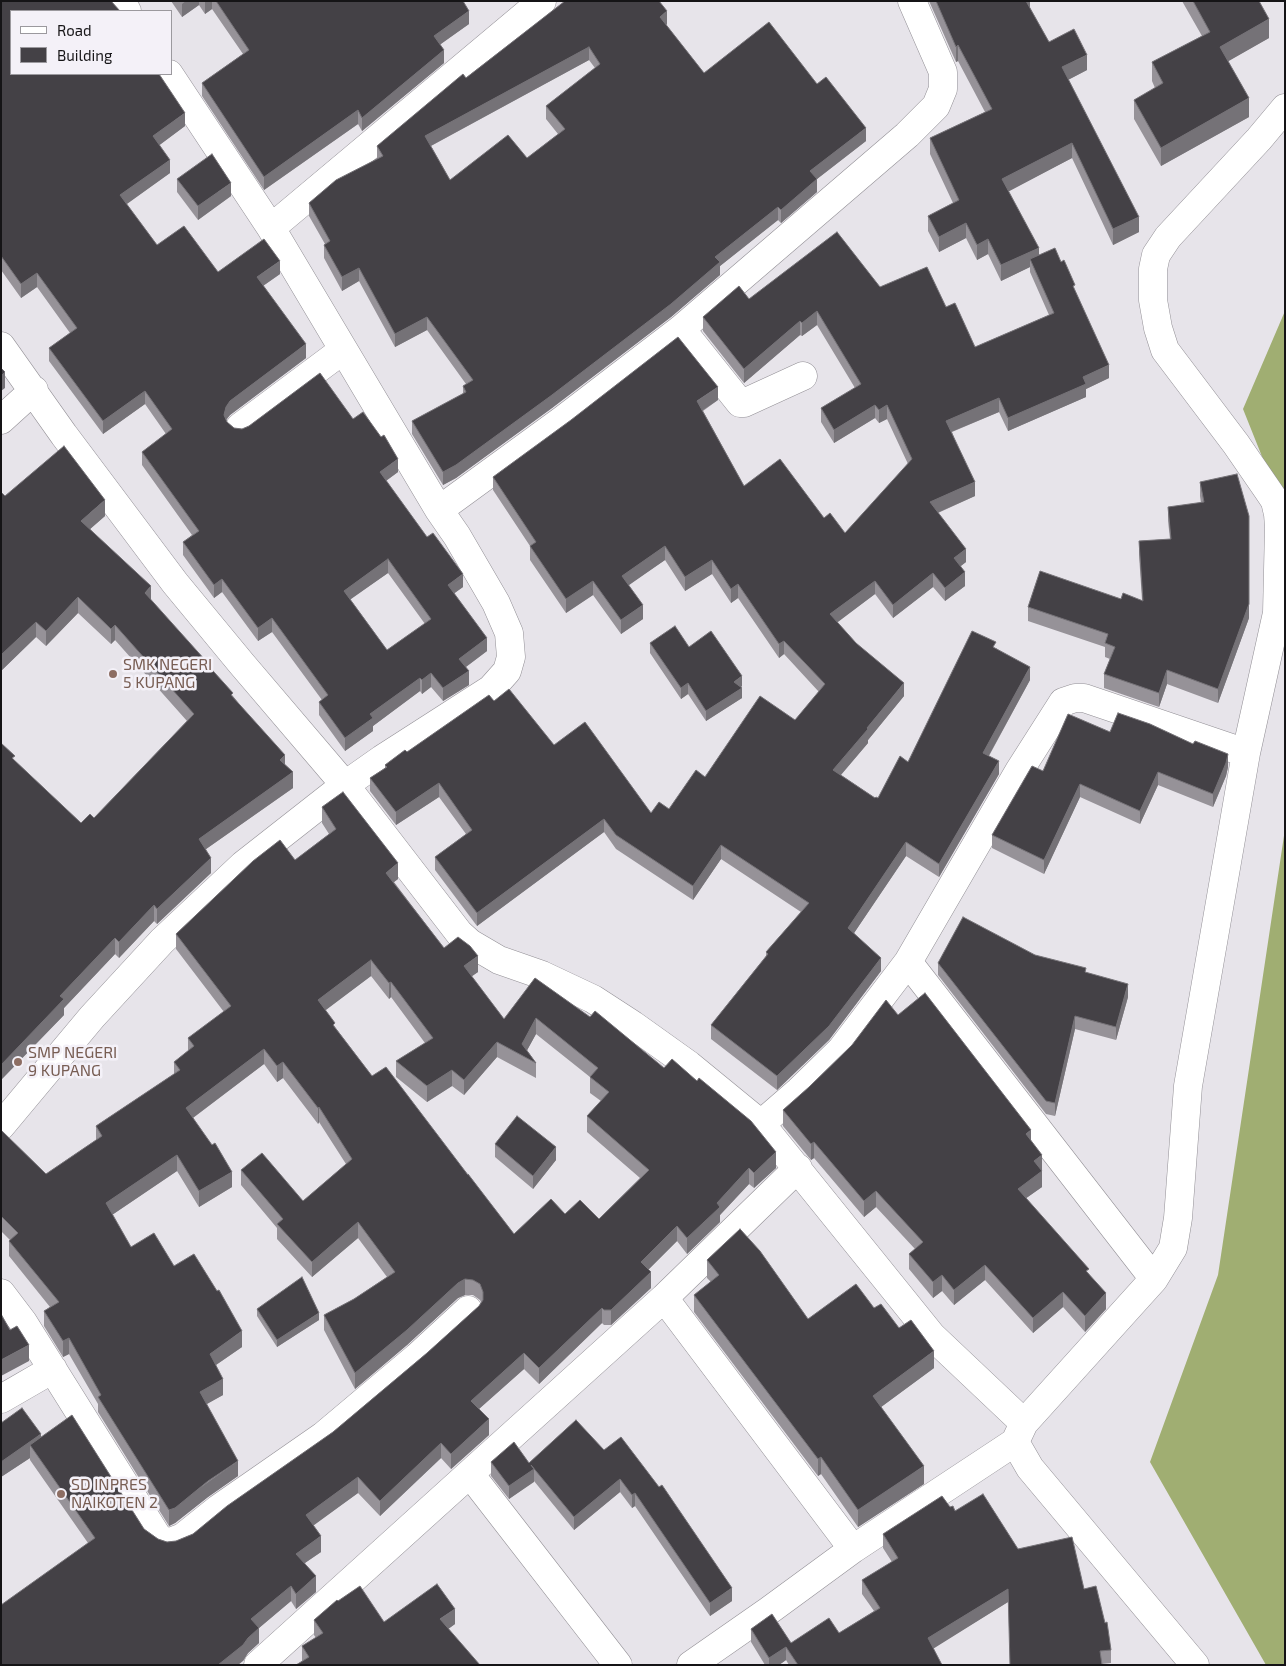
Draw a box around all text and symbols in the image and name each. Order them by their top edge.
legend [10,10,172,75]
text: Road [57,21,92,39]
text: Building [57,46,112,64]
place label: SMK NEGERI 5 KUPANG [123,655,212,693]
marker: SMK NEGERI 5 KUPANG [107,668,119,680]
place label: SMP NEGERI 9 KUPANG [28,1043,117,1081]
marker: SMP NEGERI 9 KUPANG [12,1056,24,1068]
place label: SD INPRES NAIKOTEN 2 [71,1475,158,1513]
marker: SD INPRES NAIKOTEN 2 [55,1488,67,1500]

